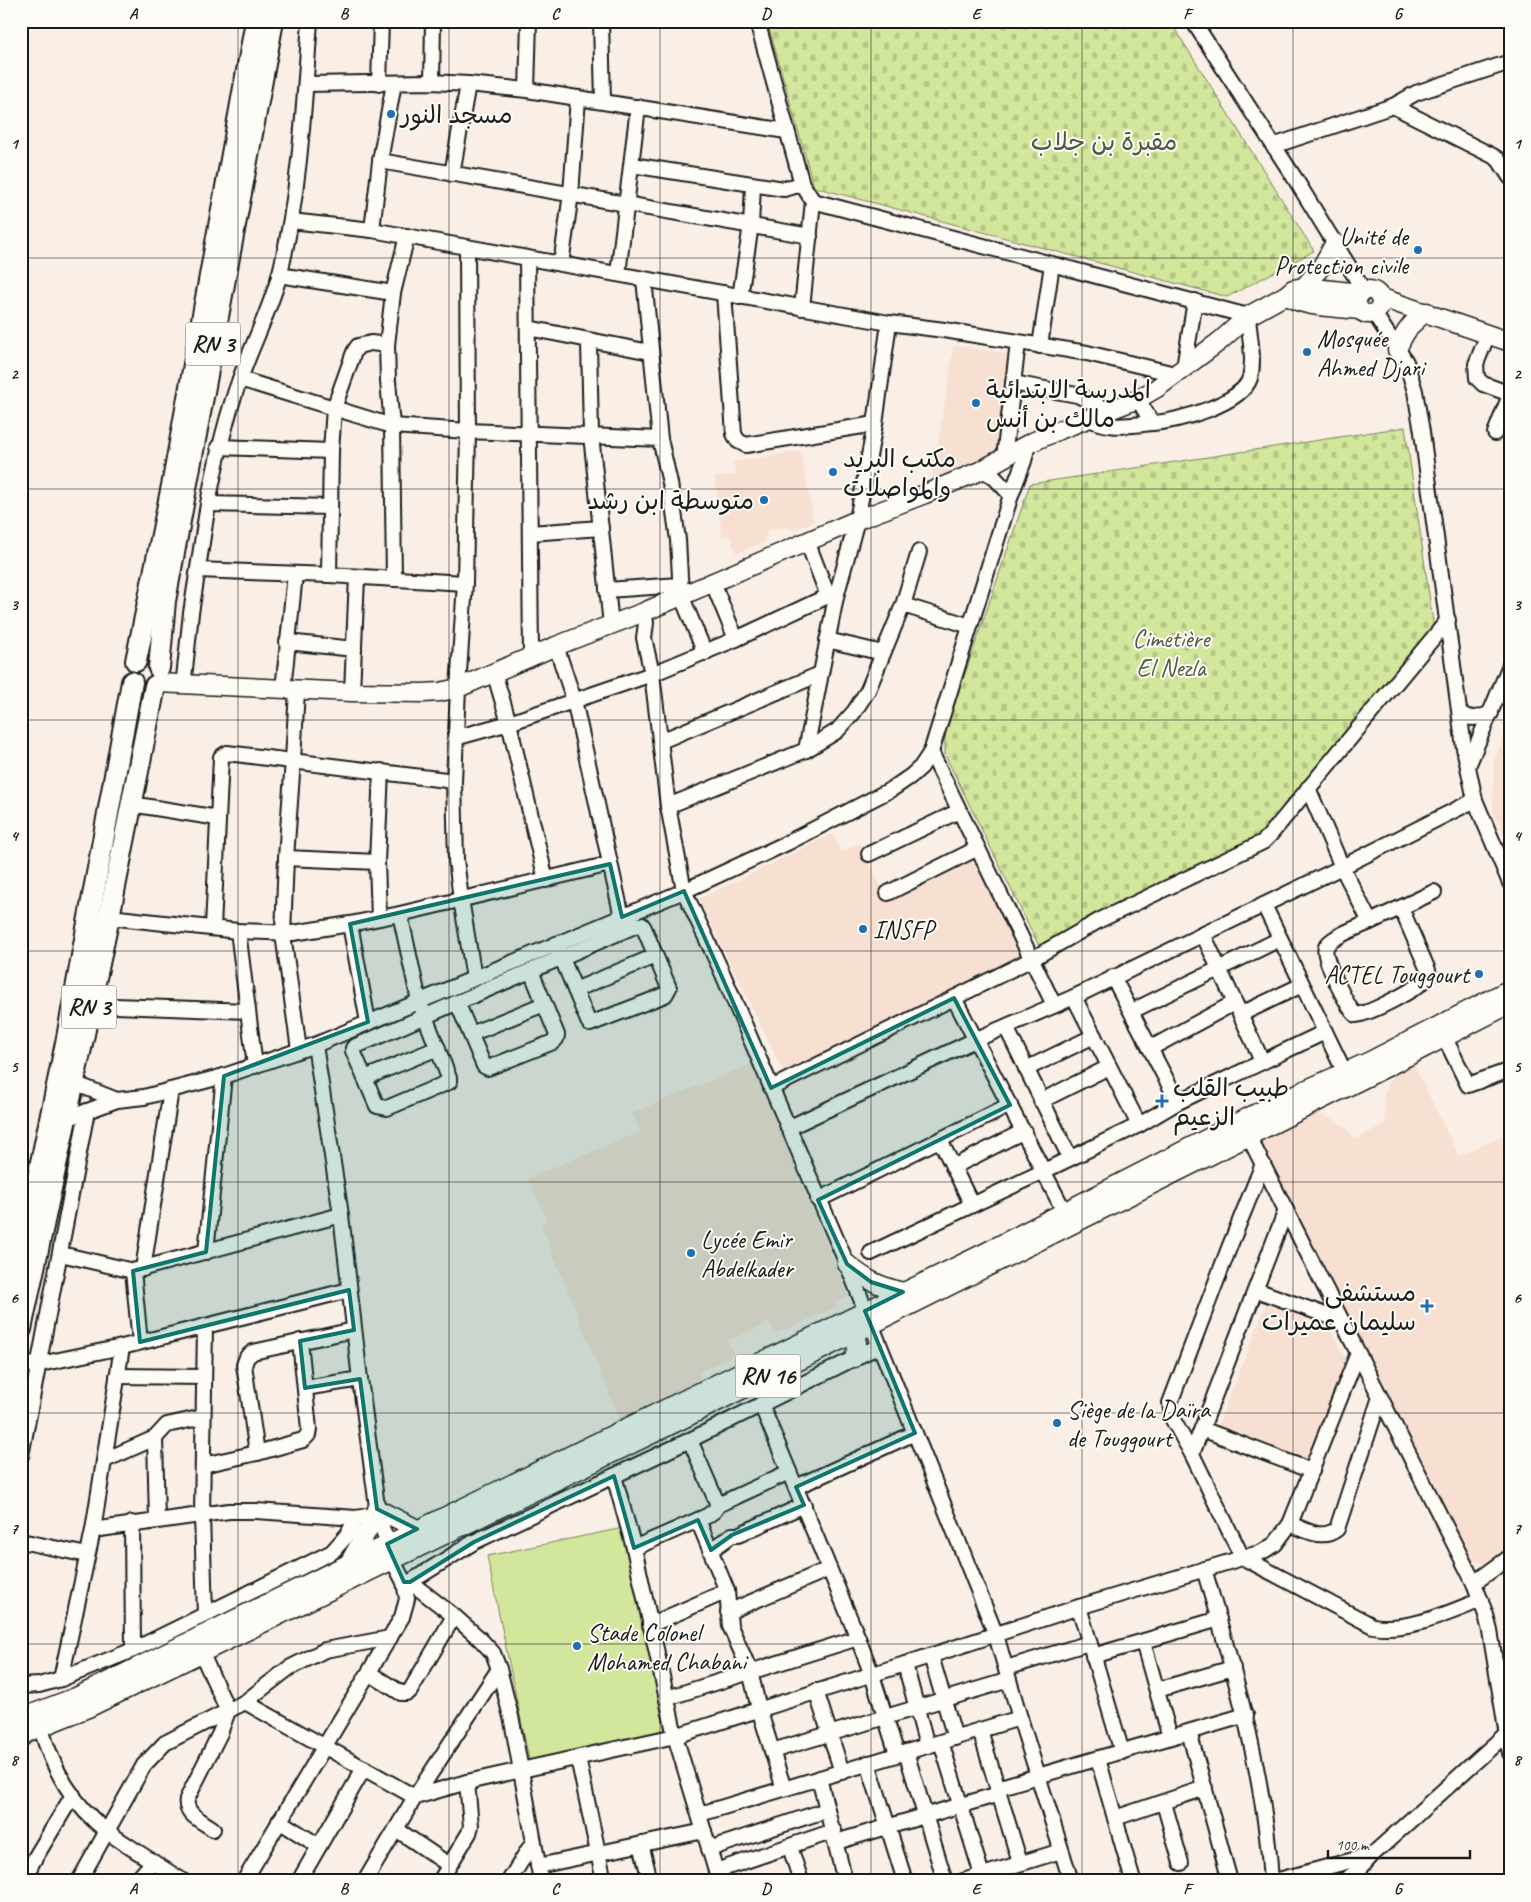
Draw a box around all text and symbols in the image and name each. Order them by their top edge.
text: A [129,4,139,24]
text: B [340,4,350,24]
text: C [551,4,561,24]
text: D [761,4,772,24]
text: E [972,4,983,24]
text: F [1183,4,1194,24]
text: G [1394,4,1404,24]
place label: مسجد النور [399,99,512,131]
marker: مسجد النور [385,108,397,120]
park label: مقبرة بن جلاب [1031,126,1177,158]
text: 1 [10,134,19,154]
text: 1 [1513,134,1522,154]
place label: Unité de Protection civile [1274,221,1410,282]
marker: Unité de Protection civile [1412,244,1424,256]
road number: RN 3 [186,322,240,366]
place label: Mosquée Ahmed Djari [1317,323,1427,384]
marker: Mosquée Ahmed Djari [1301,346,1313,358]
text: 2 [10,364,19,384]
text: 2 [1513,364,1522,384]
place label: المدرسة الابتدائية مالك بن أنس [986,374,1151,435]
marker: المدرسة الابتدائية مالك بن أنس [970,397,982,409]
place label: مكتب البريد والمواصلات [843,443,956,504]
marker: مكتب البريد والمواصلات [827,466,839,478]
place label: متوسطة ابن رشد [587,485,754,517]
marker: متوسطة ابن رشد [758,494,770,506]
text: 3 [10,595,19,615]
text: 3 [1513,595,1522,615]
park label: Cimetière El Nezla [1133,623,1211,684]
text: 4 [10,826,19,846]
text: 4 [1513,826,1522,846]
place label: INSFP [873,914,937,946]
marker: INSFP [857,923,869,935]
place label: ACTEL Touggourt [1324,959,1472,991]
marker: ACTEL Touggourt [1473,968,1485,980]
road number: RN 3 [62,986,116,1028]
text: 5 [11,1057,20,1077]
text: 5 [1514,1057,1523,1077]
place label: طبيب القلب الزعيم [1173,1072,1289,1136]
marker: طبيب القلب الزعيم [1155,1094,1169,1108]
place label: Lycée Emir Abdelkader [701,1224,795,1285]
marker: Lycée Emir Abdelkader [685,1247,697,1259]
place label: مستشفى سليمان عميرات [1262,1277,1416,1338]
text: 6 [10,1288,19,1308]
text: 6 [1513,1288,1522,1308]
marker: مستشفى سليمان عميرات [1420,1299,1434,1313]
road number: RN 16 [736,1354,800,1398]
place label: Siège de la Daïra de Touggourt [1067,1394,1212,1455]
marker: Siège de la Daïra de Touggourt [1051,1417,1063,1429]
text: 7 [10,1519,19,1539]
text: 7 [1513,1519,1522,1539]
place label: Stade Colonel Mohamed Chabani [587,1617,749,1678]
marker: Stade Colonel Mohamed Chabani [571,1640,583,1652]
text: 8 [10,1750,19,1770]
text: 8 [1513,1750,1522,1770]
scale bar [1328,1827,1471,1859]
text: 100 m [1336,1836,1370,1855]
text: A [129,1879,139,1899]
text: B [340,1879,350,1899]
text: C [551,1879,561,1899]
text: D [761,1879,772,1899]
text: E [972,1879,983,1899]
text: F [1183,1879,1194,1899]
text: G [1394,1879,1404,1899]

